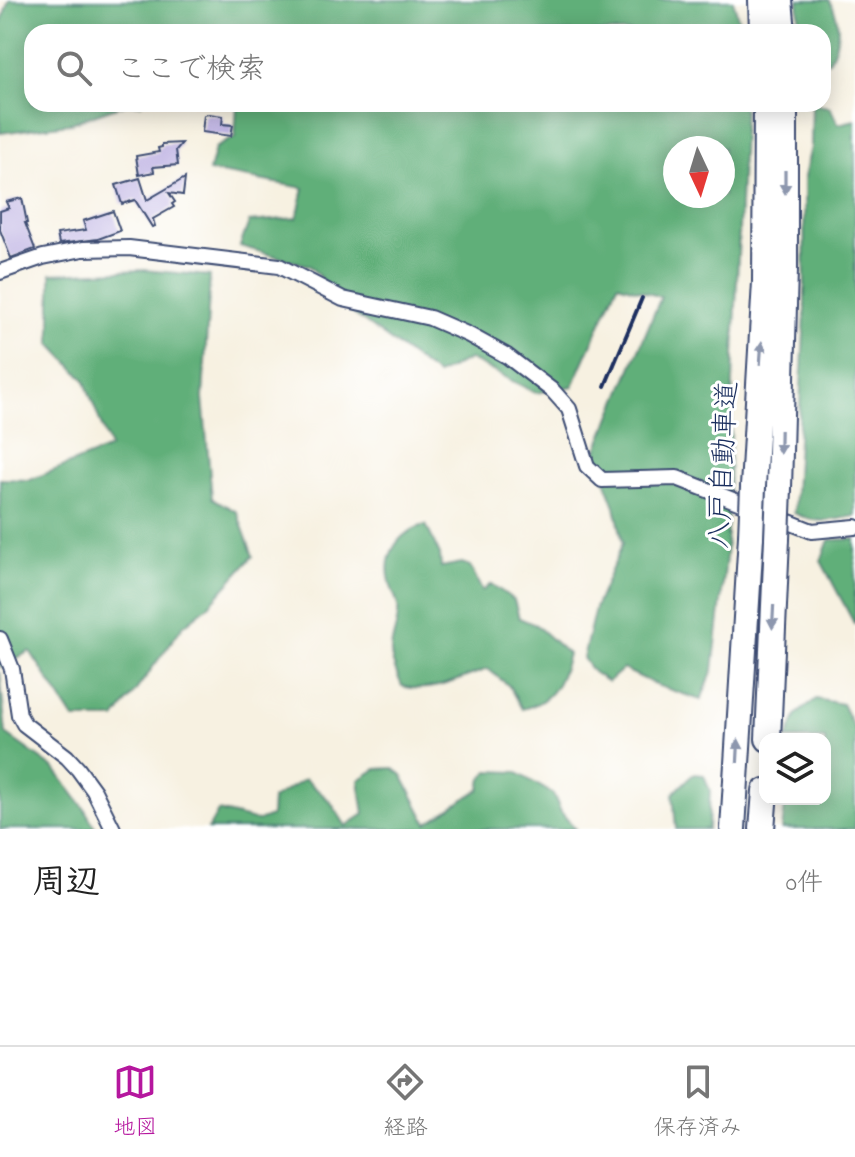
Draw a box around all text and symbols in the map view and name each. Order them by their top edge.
search box [24,24,831,112]
icon: search [52,46,96,90]
text: ここで検索 [116,49,266,93]
north arrow [663,136,735,208]
one-way arrow [779,170,791,195]
one-way arrow [755,340,768,365]
street label: 八戸自動車道 [700,380,750,550]
one-way arrow [774,430,786,455]
one-way arrow [766,605,779,630]
map controls [759,733,831,805]
button: layers [759,733,831,805]
one-way arrow [732,738,745,763]
text: 周辺 [32,859,100,909]
text: 0件 [786,865,823,903]
tab: 地図 [113,1060,157,1145]
tab: 経路 [383,1060,428,1145]
tab: 保存済み [654,1060,742,1145]

